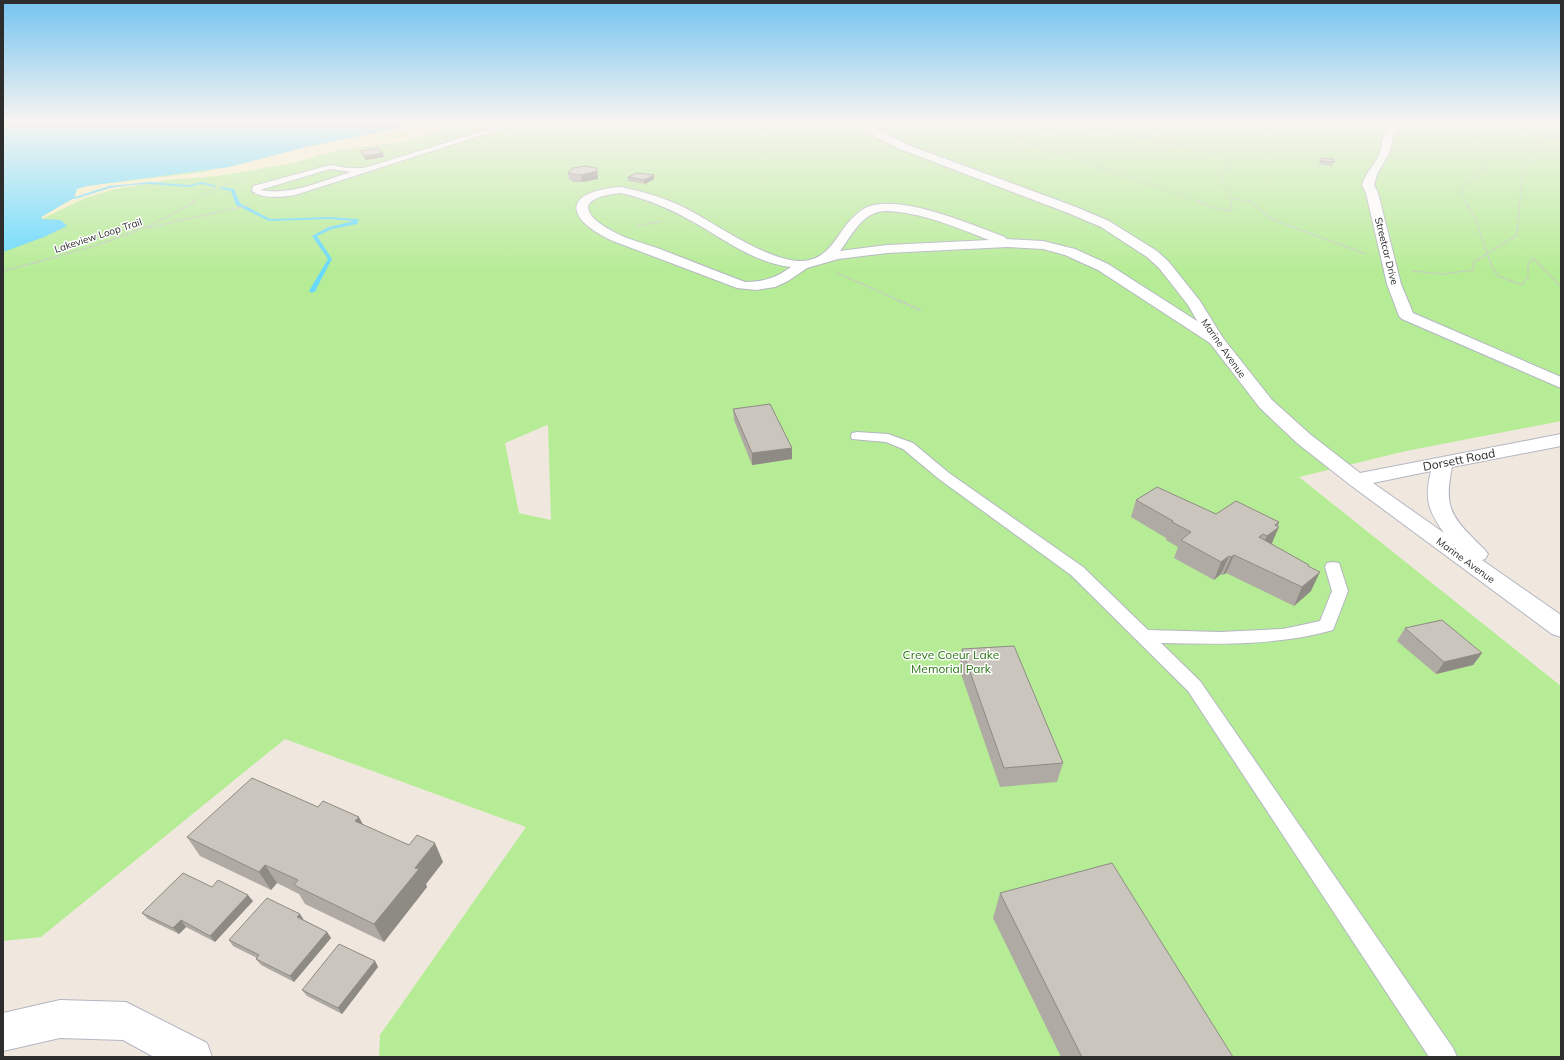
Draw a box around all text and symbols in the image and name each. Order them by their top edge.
street label: Lakeview Loop Trail [53,215,144,256]
street label: Streetcar Drive [1372,216,1401,286]
street label: Marine Avenue [1198,316,1249,380]
street label: Dorsett Road [1421,445,1496,474]
street label: Marine Avenue [1434,535,1498,586]
park label: Creve Coeur Lake Memorial Park [903,647,999,676]

